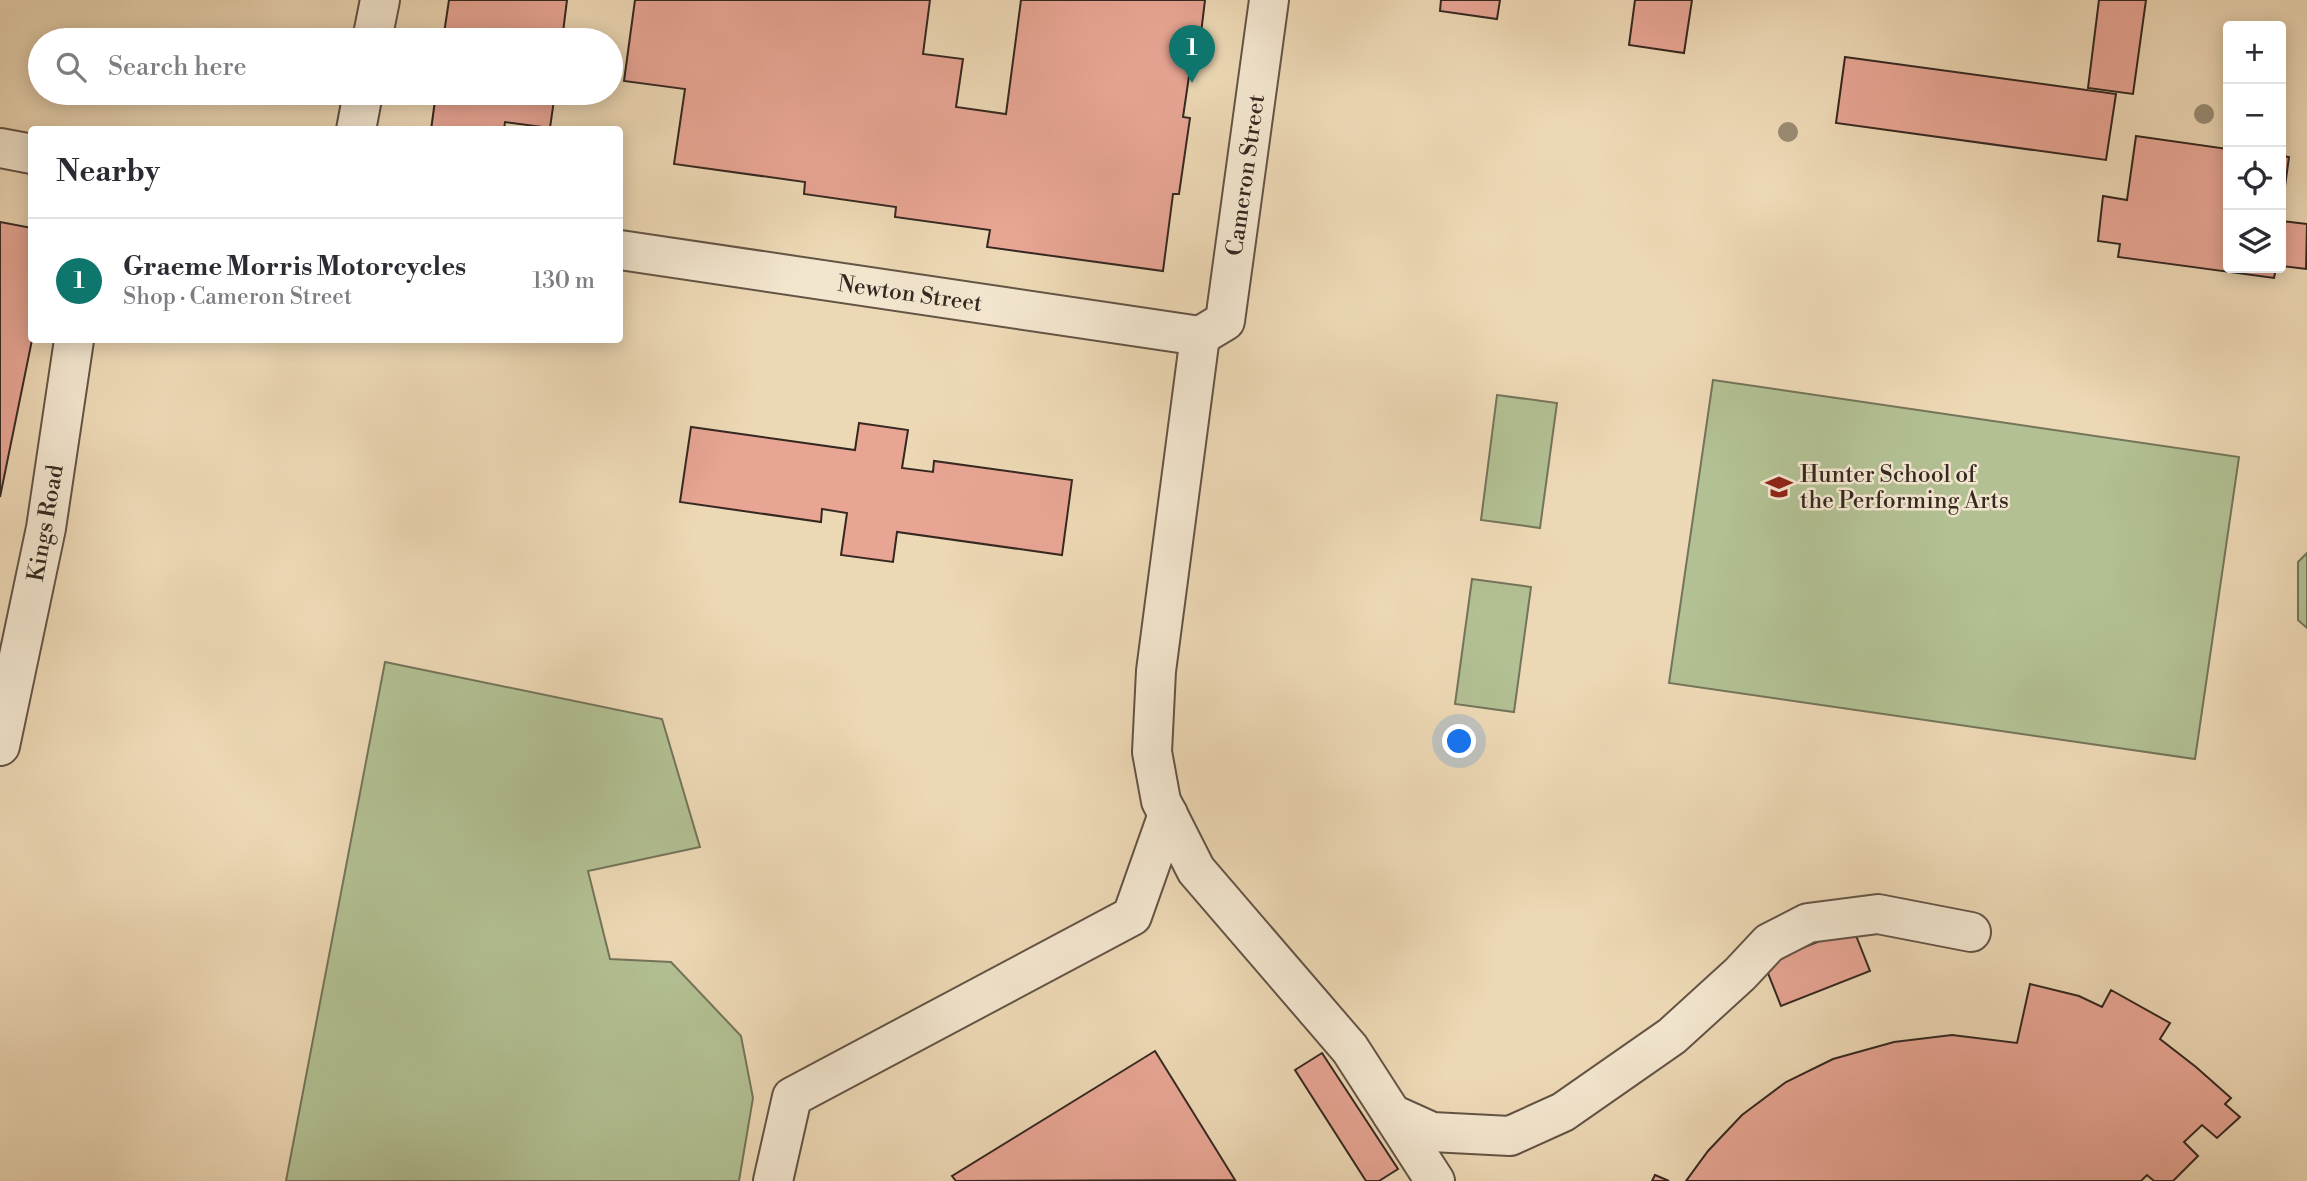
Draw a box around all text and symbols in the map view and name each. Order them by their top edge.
map controls [2223,21,2286,273]
button: + [2223,21,2286,84]
pin: 1 [1169,25,1215,83]
search box [28,28,623,105]
icon: search [52,48,90,86]
text: Search here [108,51,247,83]
button: − [2223,84,2286,147]
street label: Cameron Street [1221,93,1271,258]
button: locate [2223,147,2286,210]
text: Nearby [56,153,160,191]
button: layers [2223,210,2286,273]
text: Graeme Morris Motorcycles [123,251,466,283]
text: 1 [73,267,85,295]
text: 130 m [532,267,595,295]
street label: Newton Street [836,270,984,318]
text: Shop · Cameron Street [123,283,352,311]
place label: Hunter School of the Performing Arts [1800,461,2009,515]
street label: Kings Road [22,463,70,584]
school or university icon: Hunter School of the Performing Arts [1764,472,1794,502]
your location [1442,724,1476,758]

